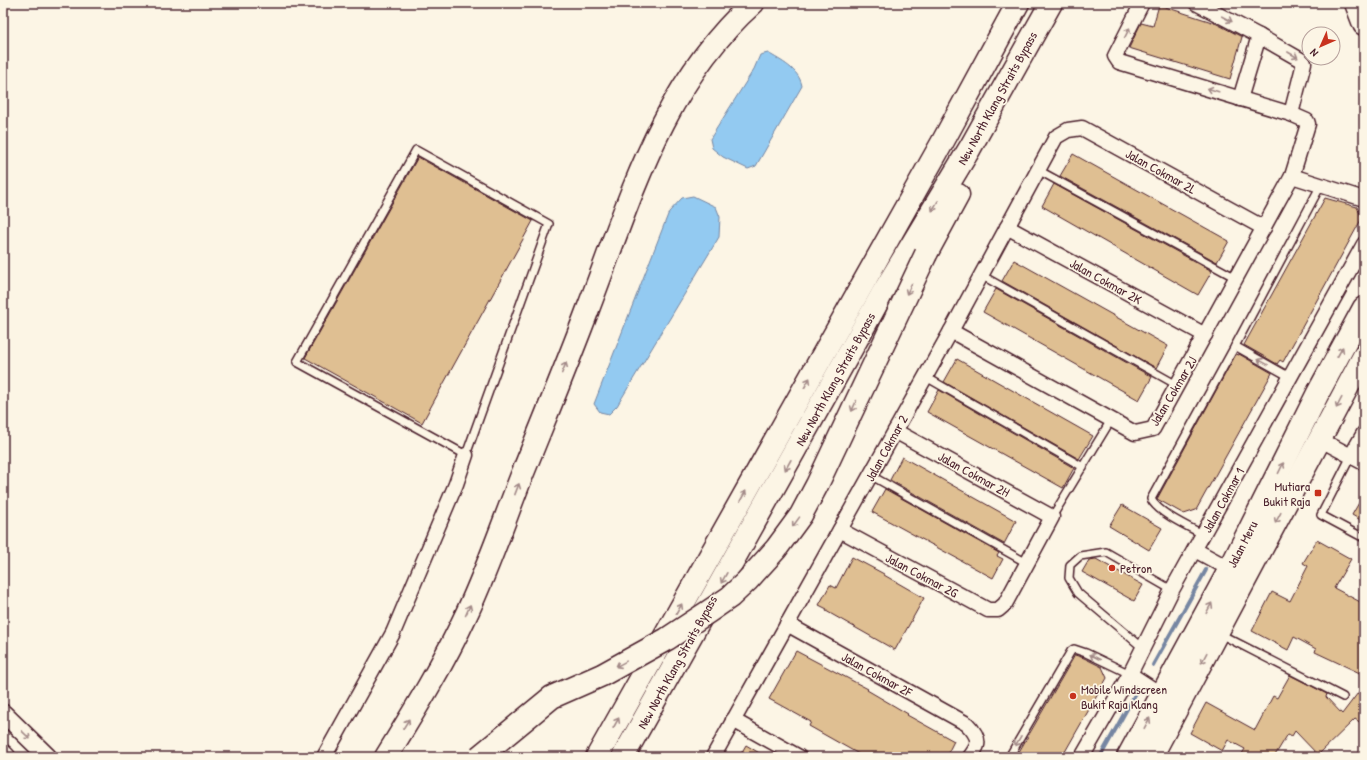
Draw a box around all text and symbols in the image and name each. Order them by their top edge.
one-way arrow [1221,16,1233,24]
north arrow [1301,26,1341,66]
one-way arrow [1124,27,1131,39]
street label: New North Klang Straits Bypass [953,28,1041,168]
text: N [1307,46,1321,60]
one-way arrow [1287,52,1299,60]
one-way arrow [1207,86,1220,93]
street label: Jalan Cokmar 2L [1123,144,1200,198]
one-way arrow [931,200,939,212]
street label: Jalan Cokmar 2K [1067,254,1145,308]
one-way arrow [905,282,912,294]
street label: New North Klang Straits Bypass [791,309,879,449]
one-way arrow [1337,346,1344,358]
street label: Jalan Cokmar 2J [1145,353,1201,429]
one-way arrow [1257,357,1269,365]
one-way arrow [561,363,569,375]
one-way arrow [804,377,811,389]
one-way arrow [1335,397,1342,409]
one-way arrow [850,400,857,412]
street label: Jalan Cokmar 2 [860,412,912,484]
street label: Jalan Cokmar 2H [935,447,1013,501]
one-way arrow [783,458,791,470]
one-way arrow [1277,462,1285,474]
street label: Jalan Cokmar 1 [1198,464,1248,536]
place label: Mutiara Bukit Raja [1263,477,1310,510]
one-way arrow [513,484,521,496]
marker: Mutiara Bukit Raja [1313,488,1323,498]
one-way arrow [740,490,748,502]
one-way arrow [1274,512,1281,524]
one-way arrow [792,517,800,528]
street label: Jalan Meru [1223,517,1261,571]
street label: Jalan Cokmar 2G [883,548,962,602]
place label: Petron [1120,559,1152,577]
marker: Petron [1107,563,1117,573]
one-way arrow [720,572,728,584]
street label: New North Klang Straits Bypass [633,592,721,732]
one-way arrow [676,603,684,615]
one-way arrow [1205,603,1213,615]
one-way arrow [465,604,472,616]
street label: Jalan Cokmar 2F [839,647,916,701]
one-way arrow [1200,651,1208,663]
one-way arrow [1089,653,1101,660]
one-way arrow [615,661,627,669]
place label: Mobile Windscreen Bukit Raja Klang [1081,680,1167,713]
marker: Mobile Windscreen Bukit Raja Klang [1068,691,1078,701]
one-way arrow [613,717,620,729]
one-way arrow [1143,717,1151,729]
one-way arrow [403,718,411,730]
one-way arrow [21,730,31,740]
one-way arrow [1013,735,1021,747]

